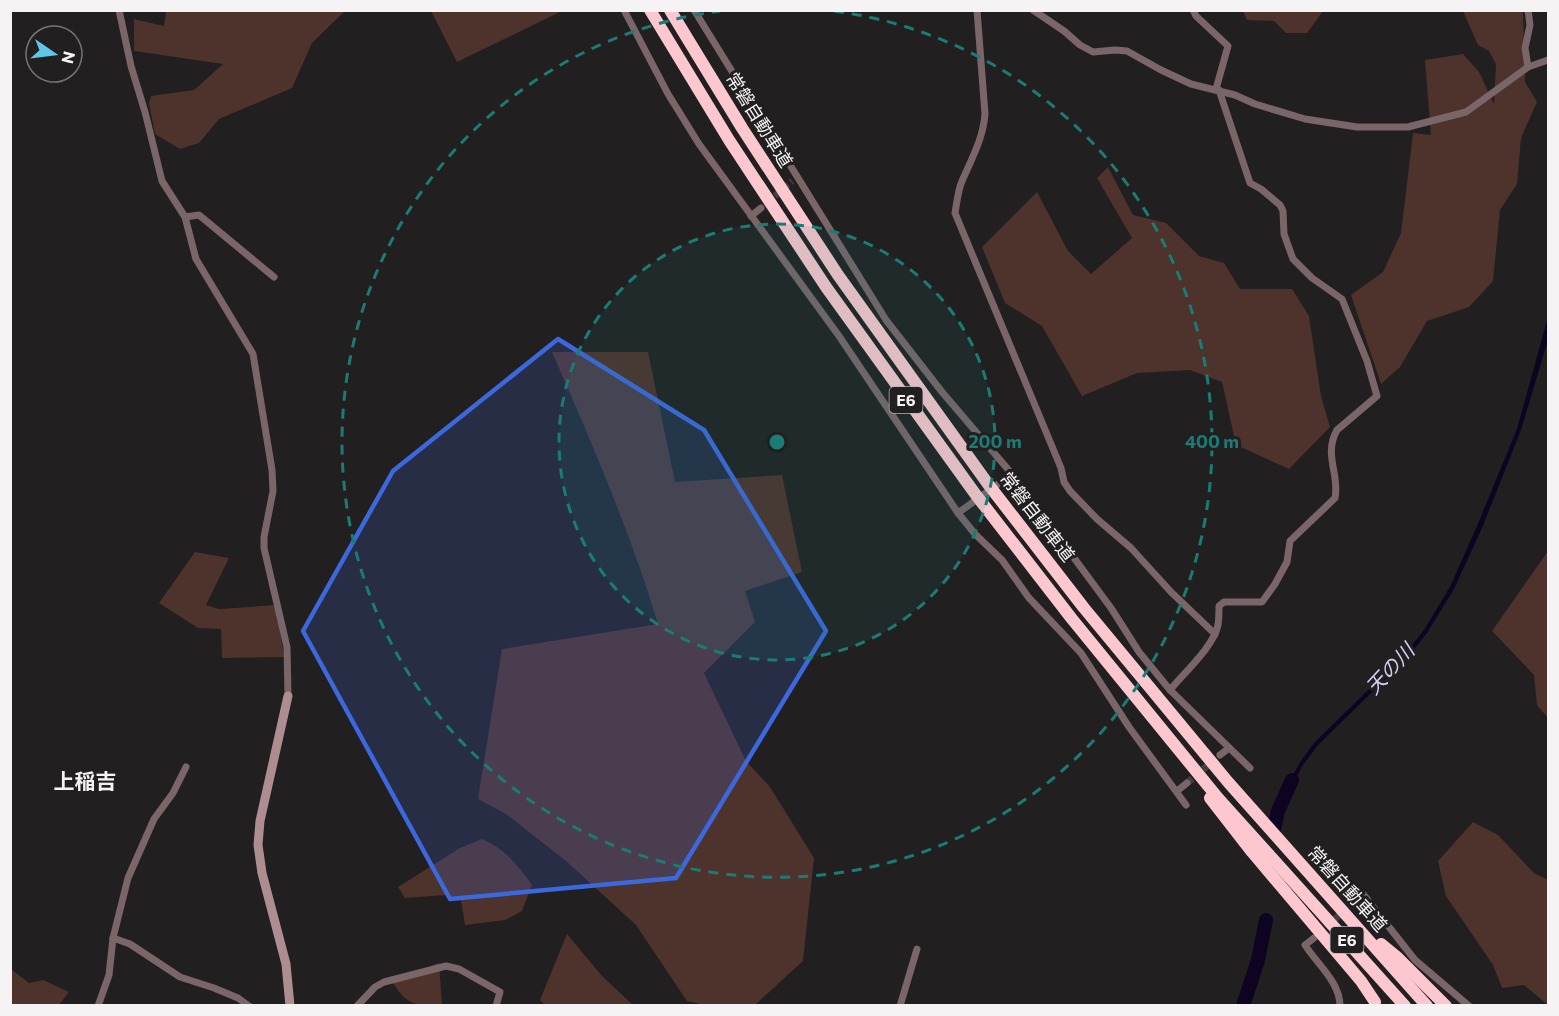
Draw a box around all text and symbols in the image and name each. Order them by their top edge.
north arrow [24,24,84,84]
text: N [58,50,80,66]
street label: 常磐自動車道 [722,68,798,171]
road number: E6 [890,387,922,413]
text: 200 m [968,430,1022,452]
text: 400 m [1185,430,1239,452]
centre of rings [767,432,787,452]
street label: 常磐自動車道 [996,467,1080,566]
water label: 天の川 [1360,637,1420,698]
district label: 上稲吉 [54,768,117,793]
street label: 常磐自動車道 [1303,841,1392,936]
road number: E6 [1330,927,1364,953]

